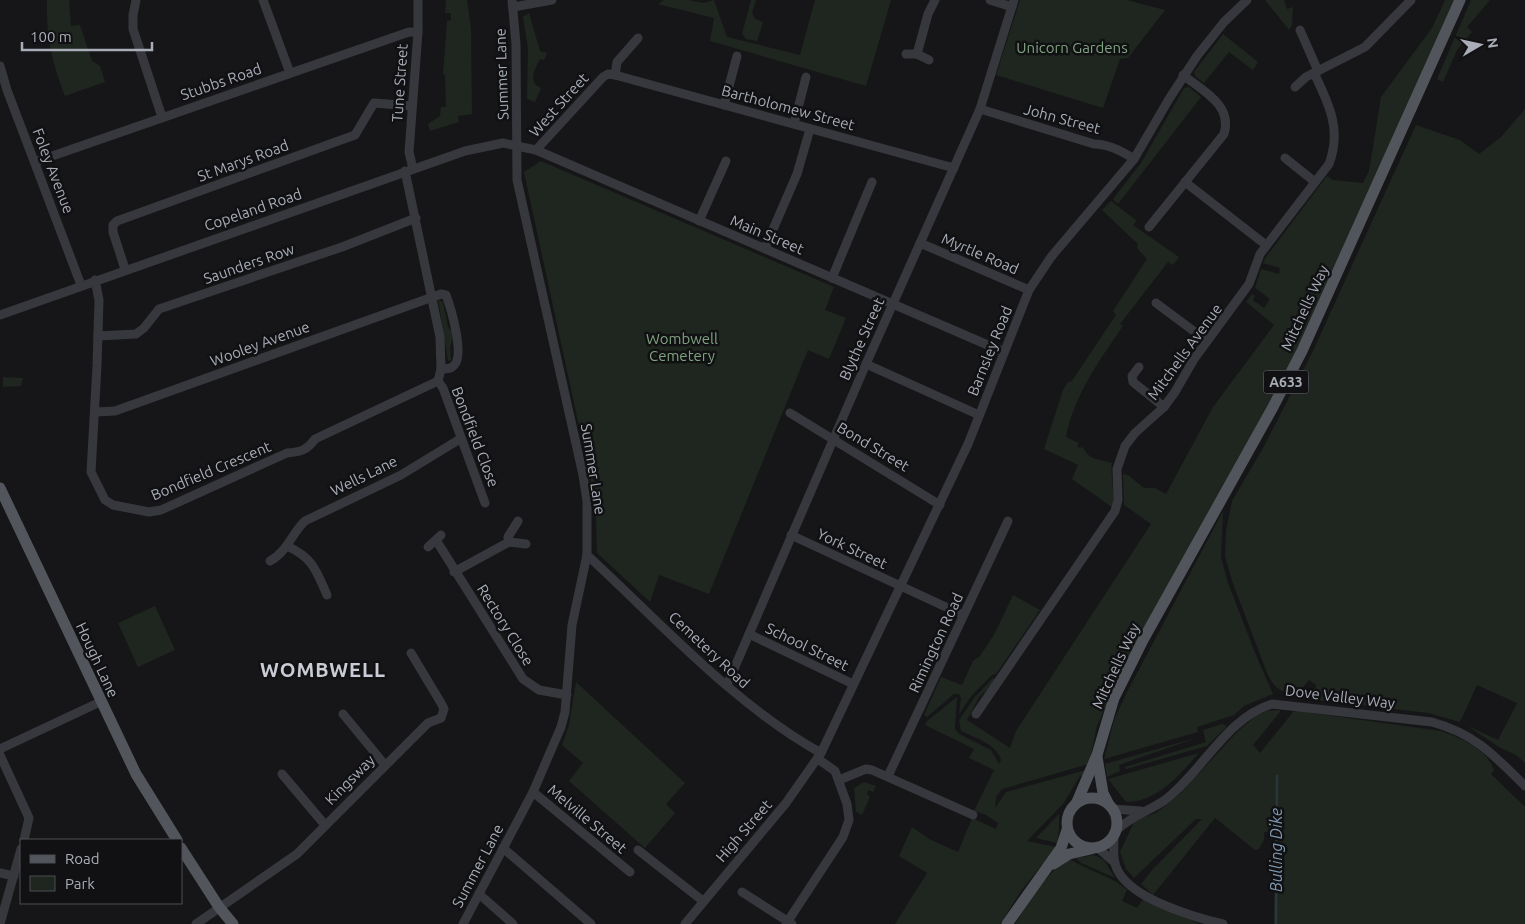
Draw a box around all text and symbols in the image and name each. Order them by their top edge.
scale bar [22,20,152,52]
north arrow [1455,20,1505,70]
text: 100 m [30,28,72,45]
street label: Summer Lane [491,28,512,120]
text: N [1484,37,1502,49]
park label: Unicorn Gardens [1016,39,1128,56]
street label: Tune Street [388,43,411,123]
street label: Stubbs Road [178,60,264,103]
street label: West Street [526,69,592,140]
street label: Bartholomew Street [720,82,857,133]
street label: John Street [1022,100,1102,137]
street label: Foley Avenue [29,126,78,216]
street label: St Marys Road [195,136,291,185]
street label: Copeland Road [202,185,304,234]
street label: Main Street [728,211,807,258]
street label: Myrtle Road [939,230,1021,277]
street label: Saunders Row [201,240,297,287]
street label: Mitchells Way [1277,262,1332,353]
street label: Blythe Street [836,295,887,383]
street label: Mitchells Avenue [1144,300,1225,403]
street label: Barnsley Road [964,303,1015,398]
street label: Wooley Avenue [208,318,312,369]
park label: Wombwell Cemetery [646,330,718,364]
road number: A633 [1264,371,1308,394]
street label: Bondfield Close [449,384,502,489]
street label: Bond Street [834,418,912,475]
street label: Summer Lane [578,422,609,516]
street label: Bondfield Crescent [148,438,273,504]
street label: Wells Lane [328,452,400,499]
street label: York Street [814,525,890,572]
street label: Rectory Close [474,581,537,669]
street label: Rimington Road [905,590,966,695]
street label: Cemetery Road [665,608,753,691]
street label: School Street [763,619,852,674]
street label: Hough Lane [73,620,122,700]
street label: Mitchells Way [1088,620,1143,711]
district label: WOMBWELL [260,658,386,681]
street label: Dove Valley Way [1284,681,1396,712]
street label: Kingsway [321,751,378,808]
street label: Melville Street [544,781,630,857]
street label: High Street [712,796,775,865]
water label: Bulling Dike [1267,808,1285,892]
street label: Summer Lane [448,821,507,910]
legend [20,839,182,904]
text: Road [65,850,100,867]
text: Park [65,875,95,892]

